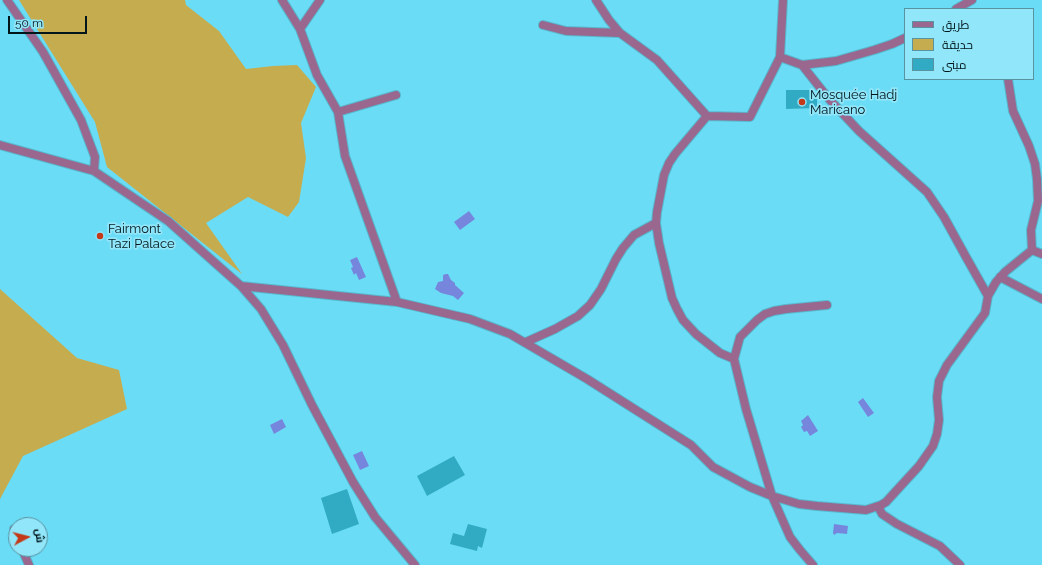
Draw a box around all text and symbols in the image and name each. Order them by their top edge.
scale bar [10,8,89,34]
legend [904,8,1034,80]
text: 50 m [15,16,43,30]
text: طريق [942,18,969,32]
text: حديقة [942,38,973,52]
text: مبنى [942,58,967,72]
place label: Mosquée Hadj Maricano [810,87,897,118]
marker: Mosquée Hadj Maricano [797,97,807,107]
place label: Fairmont Tazi Palace [108,221,175,252]
marker: Fairmont Tazi Palace [95,231,105,241]
north arrow [8,517,48,557]
text: ش [32,528,47,543]

